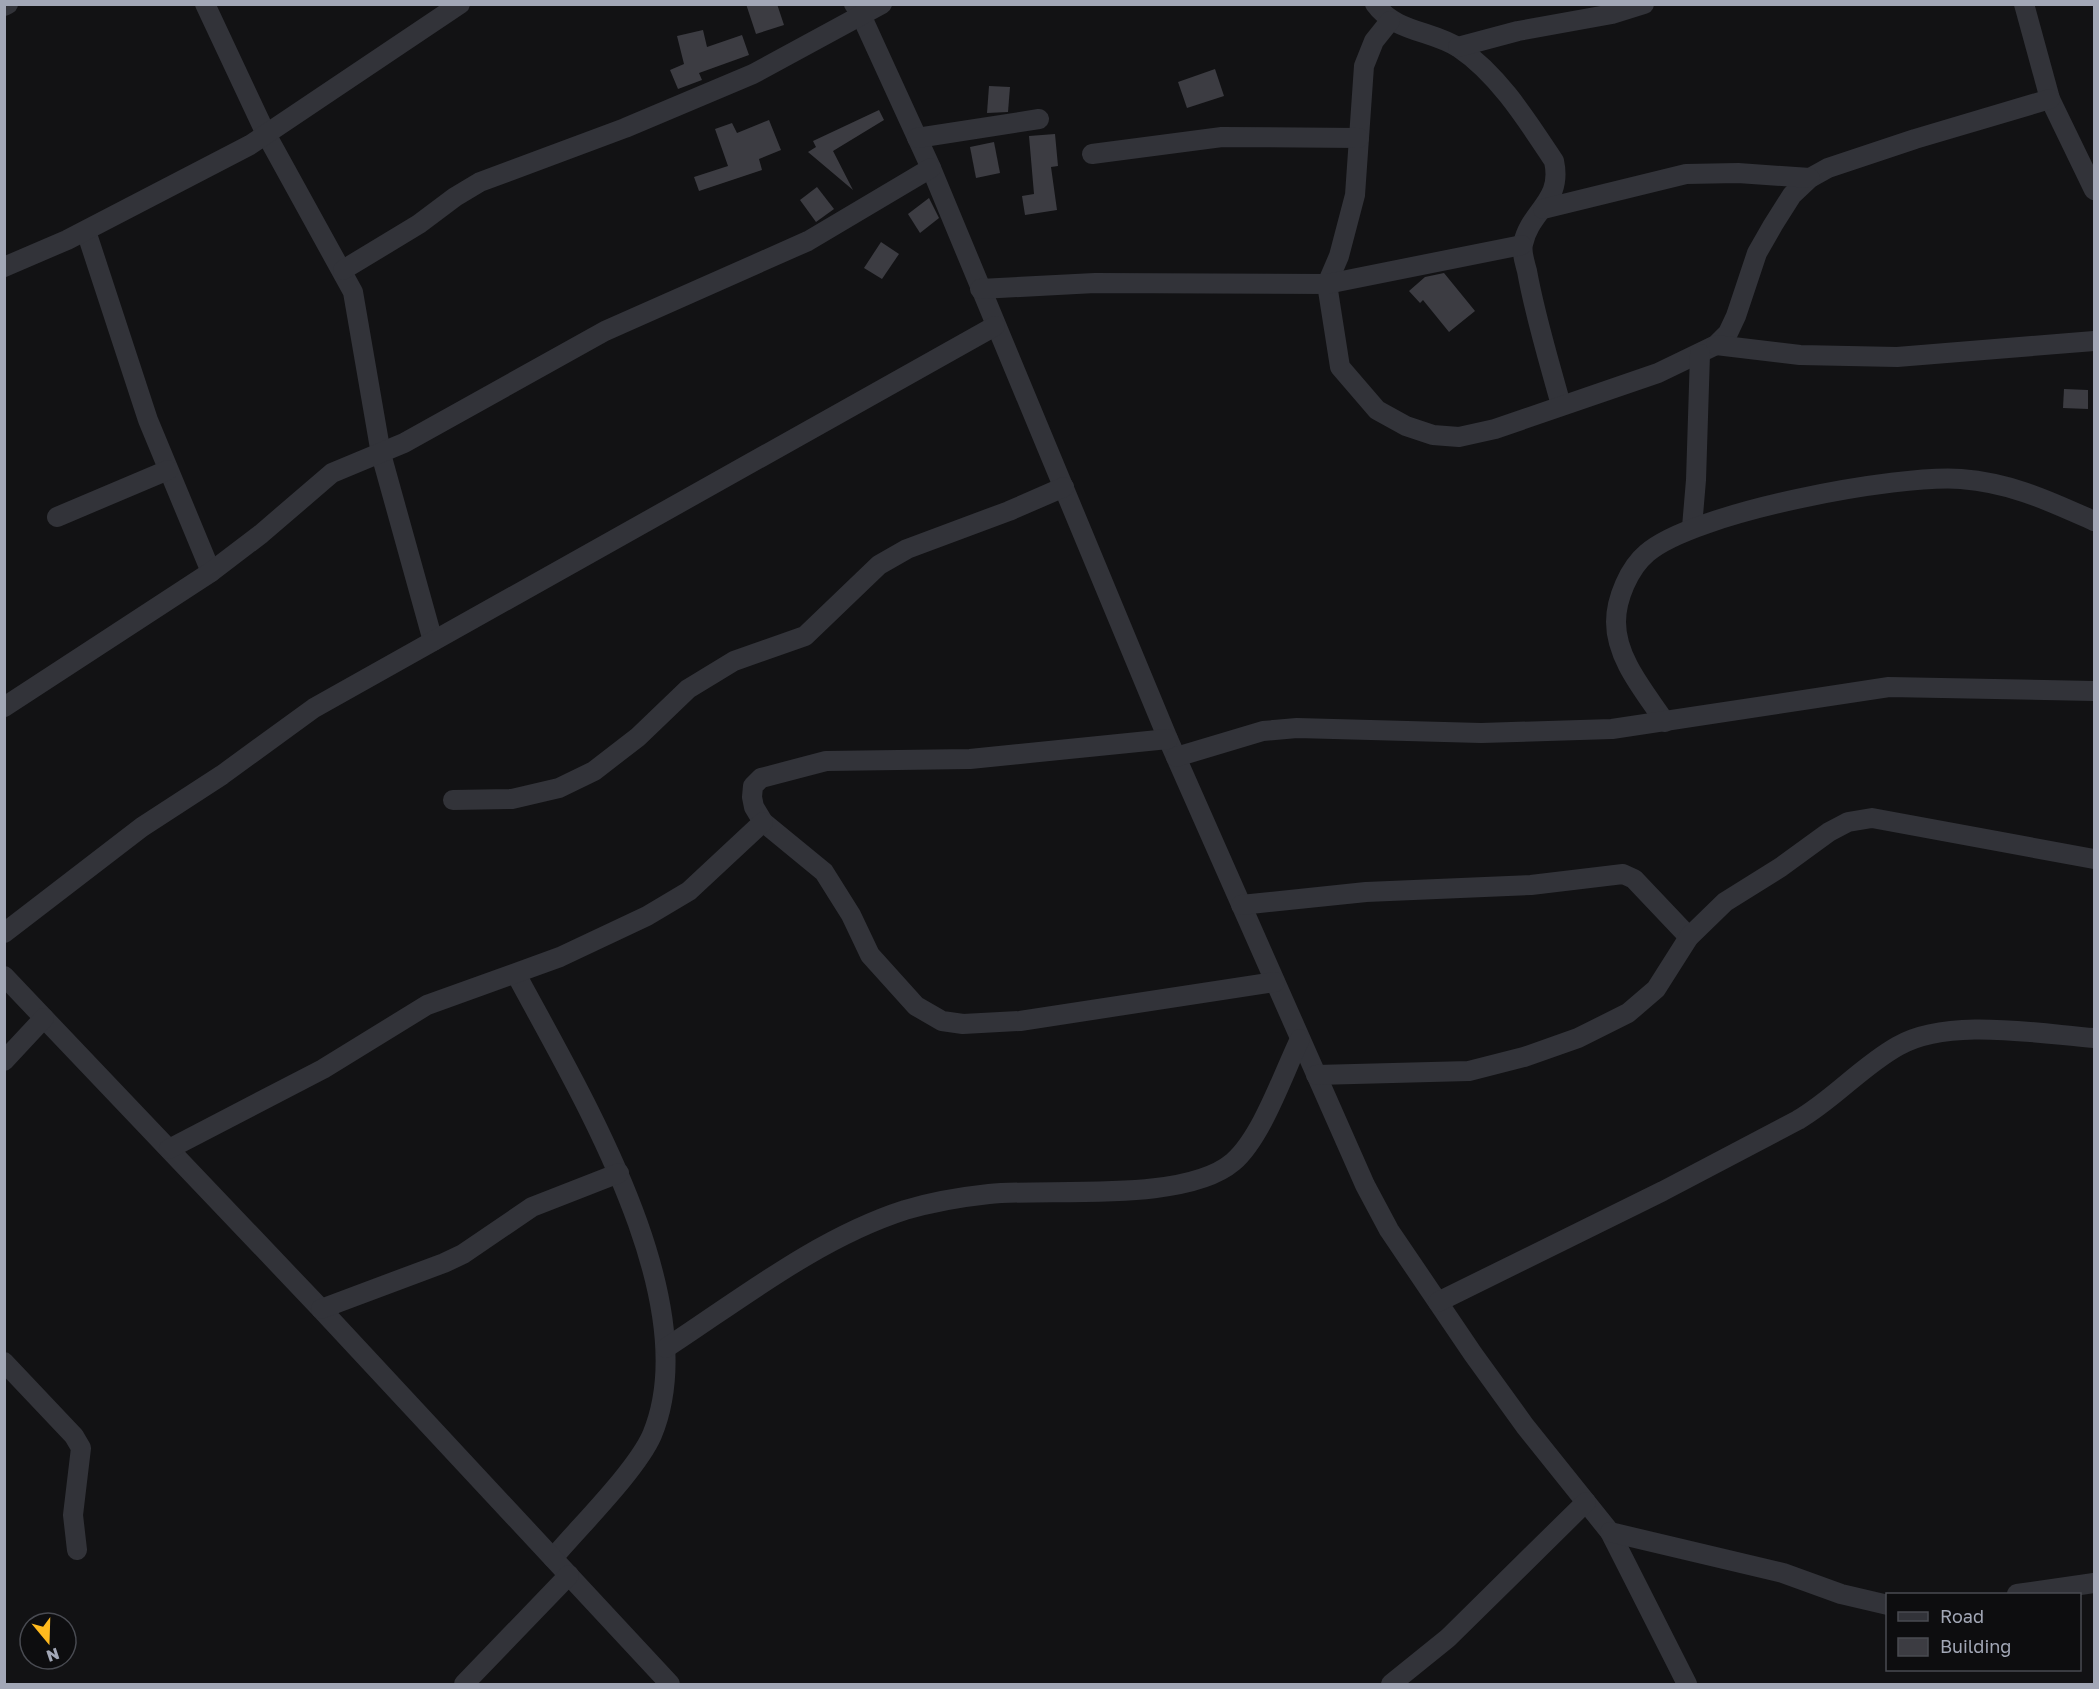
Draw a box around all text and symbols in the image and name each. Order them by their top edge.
legend [1886,1593,2081,1671]
text: Road [1940,1605,1984,1627]
north arrow [18,1611,78,1671]
text: Building [1940,1635,2011,1657]
text: N [44,1644,62,1667]

